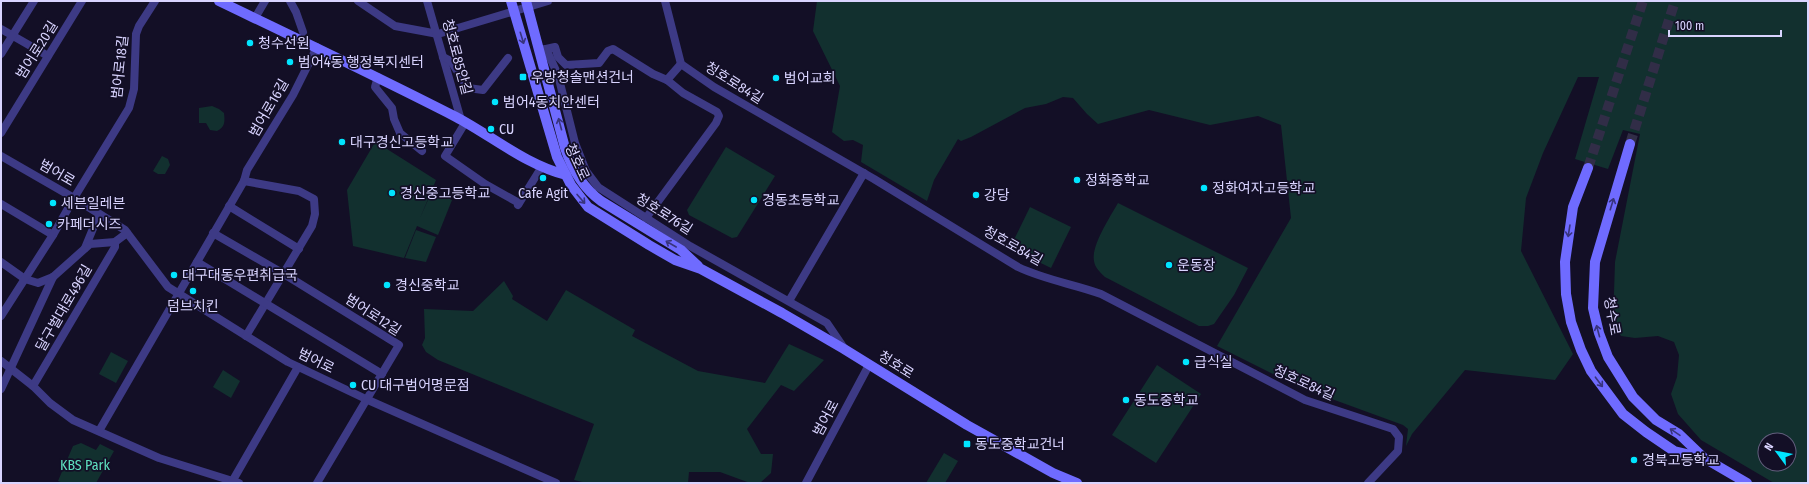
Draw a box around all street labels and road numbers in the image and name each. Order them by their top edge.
street label: 청호로85안길 [439,17,475,97]
street label: 범어로20길 [13,18,61,82]
street label: 범어로18길 [108,34,132,100]
street label: 청호로84길 [702,58,766,108]
street label: 범어로16길 [246,76,292,140]
street label: 청호로 [561,141,593,183]
street label: 범어로 [36,156,78,190]
street label: 청호로76길 [632,190,696,238]
street label: 청호로84길 [980,223,1046,269]
street label: 달구벌대로496길 [32,262,96,354]
street label: 범어로12길 [342,291,404,339]
street label: 청수로 [1600,295,1624,337]
street label: 범어로 [295,345,337,377]
street label: 청호로 [875,348,917,383]
street label: 청호로84길 [1271,362,1337,404]
street label: 범어로 [809,397,843,439]

